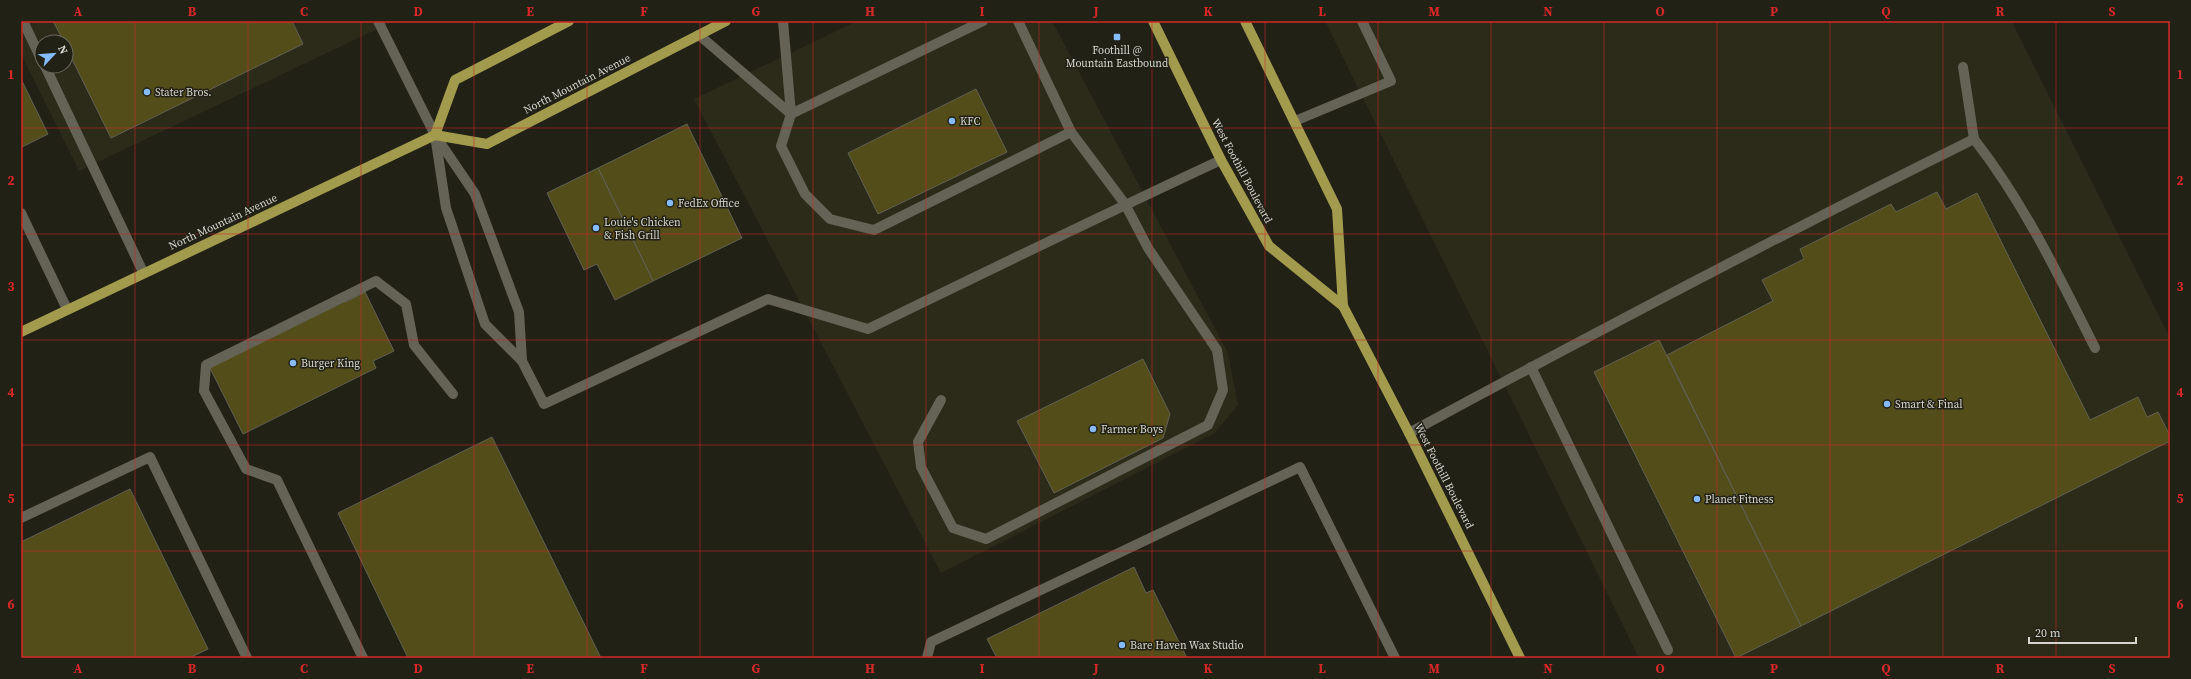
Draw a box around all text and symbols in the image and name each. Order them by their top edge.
text: A [74,3,83,20]
text: B [188,3,197,20]
text: C [300,3,308,20]
text: D [413,3,423,20]
text: E [526,3,534,20]
text: F [640,3,648,20]
text: G [752,3,761,20]
text: H [865,3,875,20]
text: I [979,3,985,20]
text: J [1092,3,1099,20]
text: K [1203,3,1213,20]
text: L [1318,3,1326,20]
text: M [1428,3,1440,20]
text: N [1543,3,1553,20]
text: O [1655,3,1665,20]
text: P [1770,3,1778,20]
text: Q [1881,3,1891,20]
text: R [1996,3,2005,20]
text: S [2108,3,2116,20]
marker: Foothill @ Mountain Eastbound [1112,32,1122,42]
north arrow [34,34,74,74]
text: N [54,43,71,57]
place label: Foothill @ Mountain Eastbound [1066,43,1169,71]
street label: North Mountain Avenue [521,50,633,117]
text: 1 [7,66,15,83]
text: 1 [2176,66,2184,83]
place label: Stater Bros. [155,85,211,100]
marker: Stater Bros. [142,87,152,97]
place label: KFC [960,114,981,129]
marker: KFC [947,116,957,126]
street label: West Foothill Boulevard [1208,116,1276,227]
text: 2 [7,172,15,189]
text: 2 [2176,172,2184,189]
street label: North Mountain Avenue [166,190,280,254]
place label: FedEx Office [678,196,740,211]
marker: FedEx Office [665,198,675,208]
place label: Louie's Chicken & Fish Grill [604,215,681,243]
marker: Louie's Chicken & Fish Grill [591,223,601,233]
text: 3 [7,278,15,295]
text: 3 [2176,278,2184,295]
place label: Burger King [301,356,360,371]
marker: Burger King [288,358,298,368]
text: 4 [7,384,15,401]
text: 4 [2176,384,2184,401]
place label: Smart & Final [1895,397,1963,412]
marker: Smart & Final [1882,399,1892,409]
street label: West Foothill Boulevard [1411,421,1477,532]
place label: Farmer Boys [1101,422,1163,437]
marker: Farmer Boys [1088,424,1098,434]
text: 5 [7,490,15,507]
text: 5 [2176,490,2184,507]
place label: Planet Fitness [1705,492,1774,507]
marker: Planet Fitness [1692,494,1702,504]
text: 6 [7,596,15,613]
text: 6 [2176,596,2184,613]
scale bar [2029,619,2136,645]
text: 20 m [2035,625,2061,641]
place label: Bare Haven Wax Studio [1130,638,1244,653]
marker: Bare Haven Wax Studio [1117,640,1127,650]
text: A [74,660,83,677]
text: B [188,660,197,677]
text: C [300,660,308,677]
text: D [413,660,423,677]
text: E [526,660,534,677]
text: F [640,660,648,677]
text: G [752,660,761,677]
text: H [865,660,875,677]
text: I [979,660,985,677]
text: J [1092,660,1099,677]
text: K [1203,660,1213,677]
text: L [1318,660,1326,677]
text: M [1428,660,1440,677]
text: N [1543,660,1553,677]
text: O [1655,660,1665,677]
text: P [1770,660,1778,677]
text: Q [1881,660,1891,677]
text: R [1996,660,2005,677]
text: S [2108,660,2116,677]

